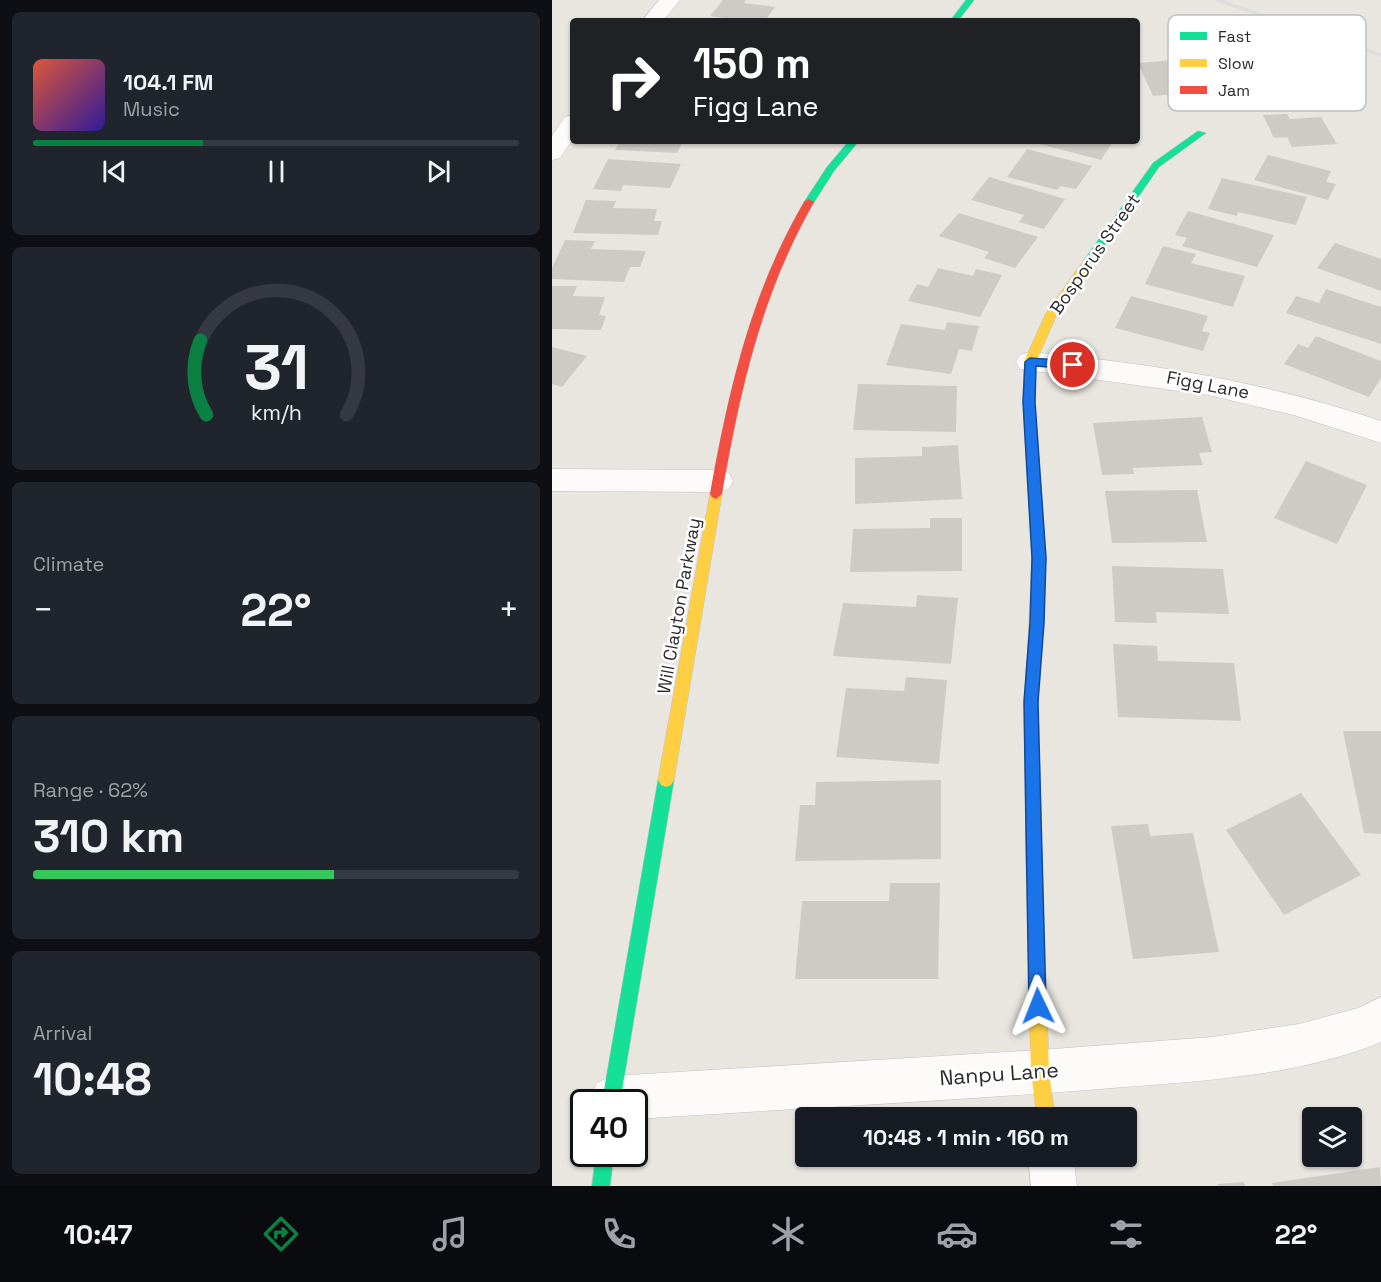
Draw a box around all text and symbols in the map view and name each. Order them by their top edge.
legend [1168,15,1366,111]
text: Fast [1218,26,1251,47]
text: 150 m [693,37,811,90]
icon: right [594,42,672,120]
text: Slow [1218,53,1254,74]
text: 104.1 FM [123,68,213,96]
text: Jam [1218,80,1250,101]
text: Figg Lane [693,89,819,124]
text: Music [123,96,180,122]
icon: previous [98,155,131,188]
icon: pause [260,155,293,188]
icon: next [422,155,455,188]
street label: Bosporus Street [1044,189,1145,319]
text: 31 [243,328,309,407]
pin [1047,339,1098,390]
icon: arrive [1056,348,1089,381]
street label: Figg Lane [1165,365,1251,404]
text: km/h [250,400,302,427]
street label: Will Clayton Parkway [652,516,705,696]
text: Climate [33,551,104,577]
text: 22° [240,582,312,639]
text: − [33,589,53,631]
text: + [499,589,519,631]
text: Range · 62% [33,777,148,803]
text: 310 km [33,808,184,865]
position arrow [1006,974,1070,1038]
text: Arrival [33,1020,92,1046]
text: 10:48 [33,1051,152,1108]
street label: Nanpu Lane [938,1056,1060,1091]
speed limit sign: 40 [570,1089,648,1167]
map controls [1302,1107,1362,1167]
button: layers [1302,1107,1362,1167]
text: 10:48 · 1 min · 160 m [863,1123,1069,1151]
icon: directions [260,1213,302,1255]
icon: music [429,1213,471,1255]
icon: phone [598,1213,640,1255]
icon: climate [767,1213,809,1255]
icon: car [936,1213,978,1255]
icon: filters [1105,1213,1147,1255]
text: 10:47 [64,1217,132,1252]
text: 22° [1275,1217,1317,1252]

